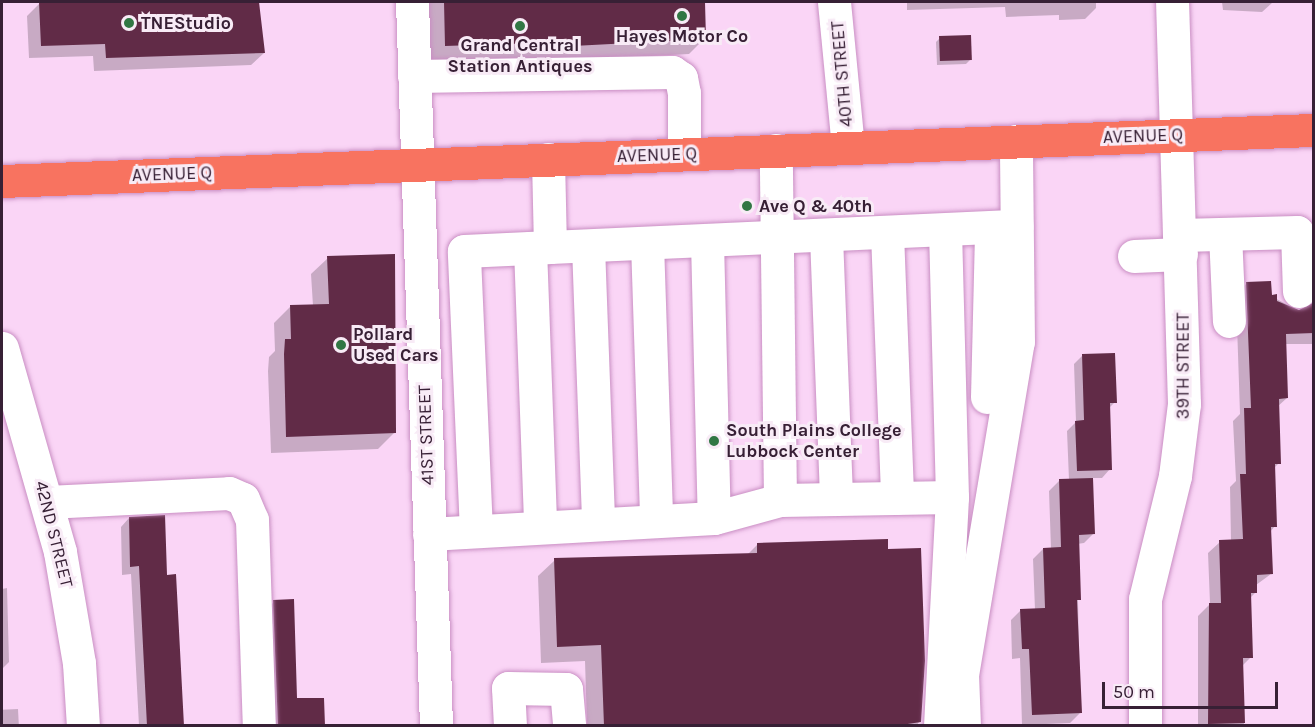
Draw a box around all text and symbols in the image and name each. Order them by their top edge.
marker: Hayes Motor Co [675,9,689,23]
place label: TNEStudio [141,12,231,34]
marker: TNEStudio [122,16,136,30]
marker: Grand Central Station Antiques [513,19,527,33]
street label: 40TH STREET [827,20,857,128]
place label: Hayes Motor Co [616,25,748,47]
place label: Grand Central Station Antiques [448,35,592,78]
street label: AVENUE Q [1103,124,1183,148]
street label: AVENUE Q [617,143,697,167]
street label: AVENUE Q [132,162,212,186]
place label: Ave Q & 40th [759,195,873,217]
marker: Ave Q & 40th [740,199,754,213]
street label: 39TH STREET [1172,313,1194,419]
place label: Pollard Used Cars [353,324,439,366]
marker: Pollard Used Cars [334,338,348,352]
street label: 41ST STREET [413,384,439,486]
place label: South Plains College Lubbock Center [726,420,902,462]
marker: South Plains College Lubbock Center [707,434,721,448]
street label: 42ND STREET [30,478,78,590]
scale bar [1105,670,1280,708]
text: 50 m [1113,681,1155,703]

